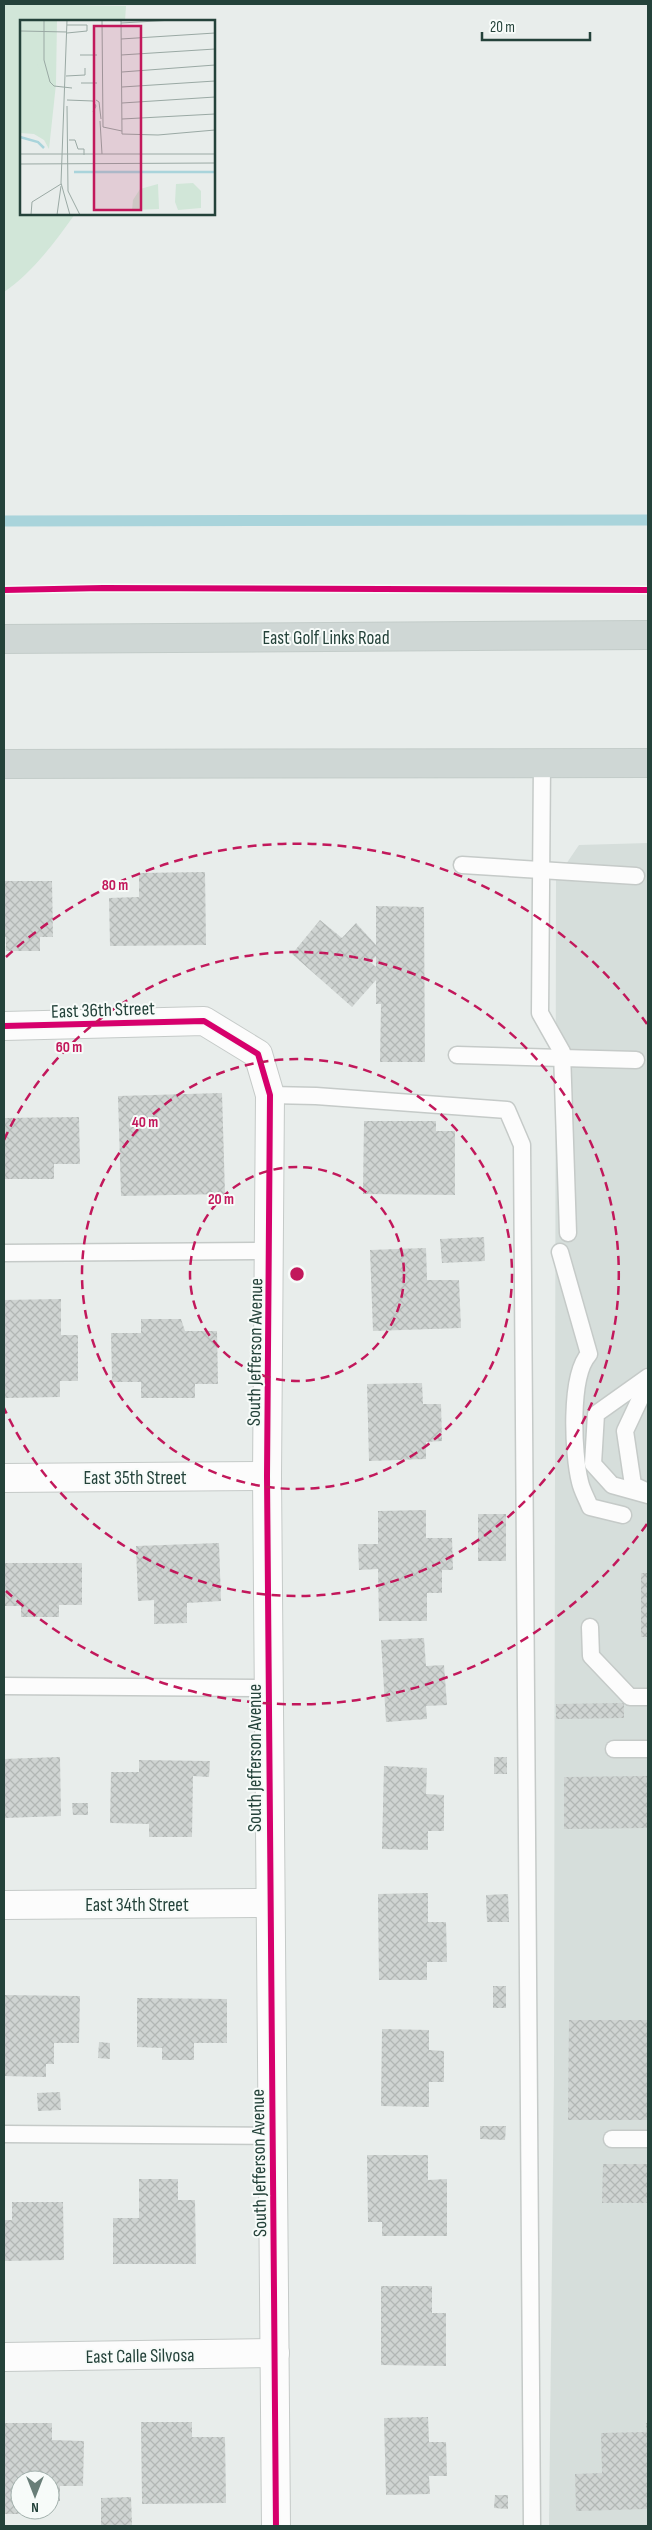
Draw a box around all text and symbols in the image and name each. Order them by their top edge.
scale bar [482,10,590,42]
text: 20 m [490,18,515,37]
inset map [20,20,215,215]
street label: East Golf Links Road [262,627,390,650]
text: 80 m [102,876,128,895]
street label: East 36th Street [51,997,156,1024]
text: 60 m [56,1038,82,1057]
text: 40 m [132,1113,158,1132]
text: 20 m [208,1190,234,1209]
centre of rings [288,1265,306,1283]
street label: South Jefferson Avenue [243,1278,268,1426]
street label: East 35th Street [83,1467,187,1490]
street label: South Jefferson Avenue [244,1684,267,1832]
street label: East 34th Street [85,1894,189,1917]
street label: South Jefferson Avenue [247,2089,272,2237]
street label: East Calle Silvosa [85,2344,195,2369]
north arrow [10,2470,60,2520]
text: N [31,2499,39,2516]

